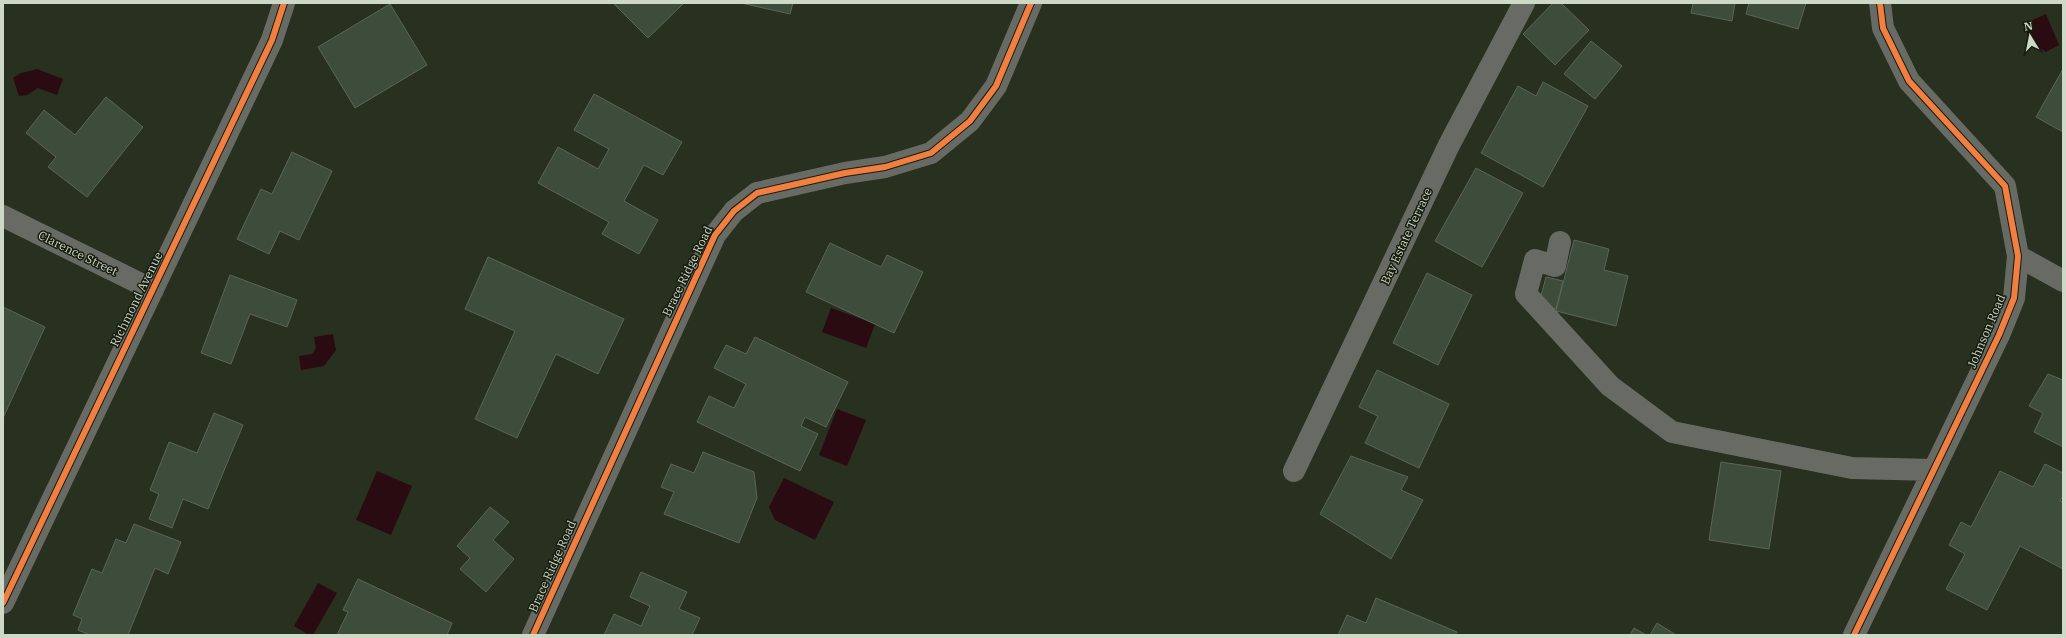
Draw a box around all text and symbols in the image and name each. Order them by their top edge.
north arrow [2010,16,2050,56]
text: N [2023,18,2034,34]
street label: Bay Estate Terrace [1377,185,1435,287]
street label: Brace Ridge Road [659,223,715,319]
street label: Clarence Street [36,227,120,279]
street label: Richmond Avenue [107,249,165,349]
street label: Johnson Road [1964,292,2008,370]
street label: Brace Ridge Road [525,518,579,614]

